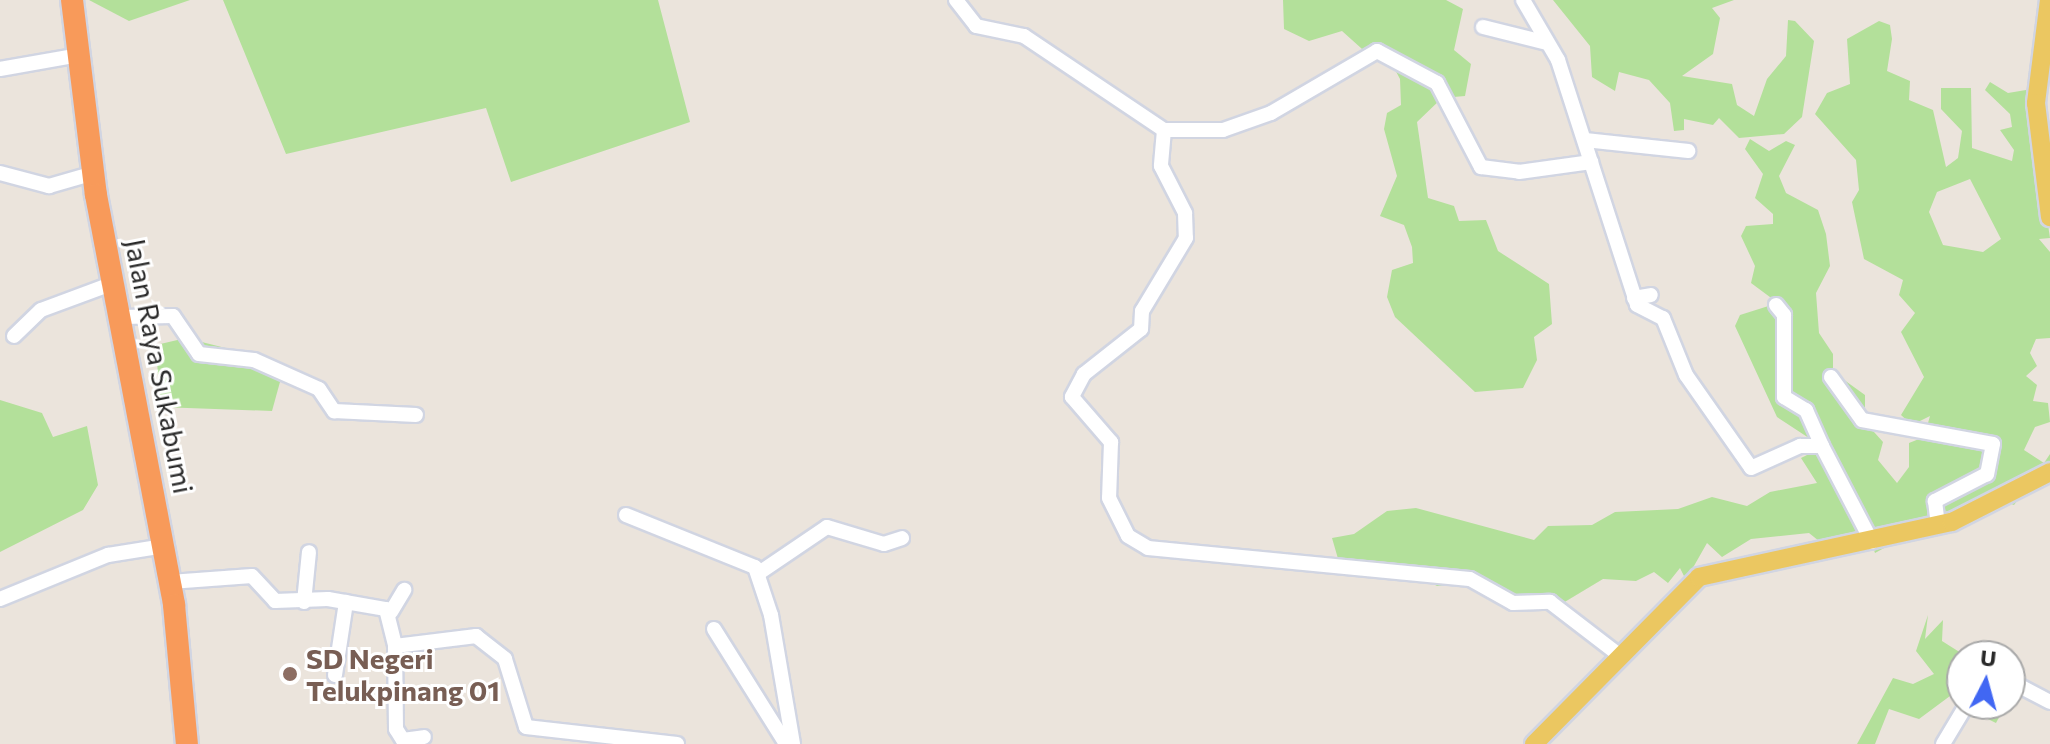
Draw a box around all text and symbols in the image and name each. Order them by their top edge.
street label: Jalan Raya Sukabumi [119,236,201,496]
north arrow [1946,640,2026,720]
place label: SD Negeri Telukpinang 01 [306,641,500,707]
text: U [1979,643,1998,672]
marker: SD Negeri Telukpinang 01 [281,665,299,683]

